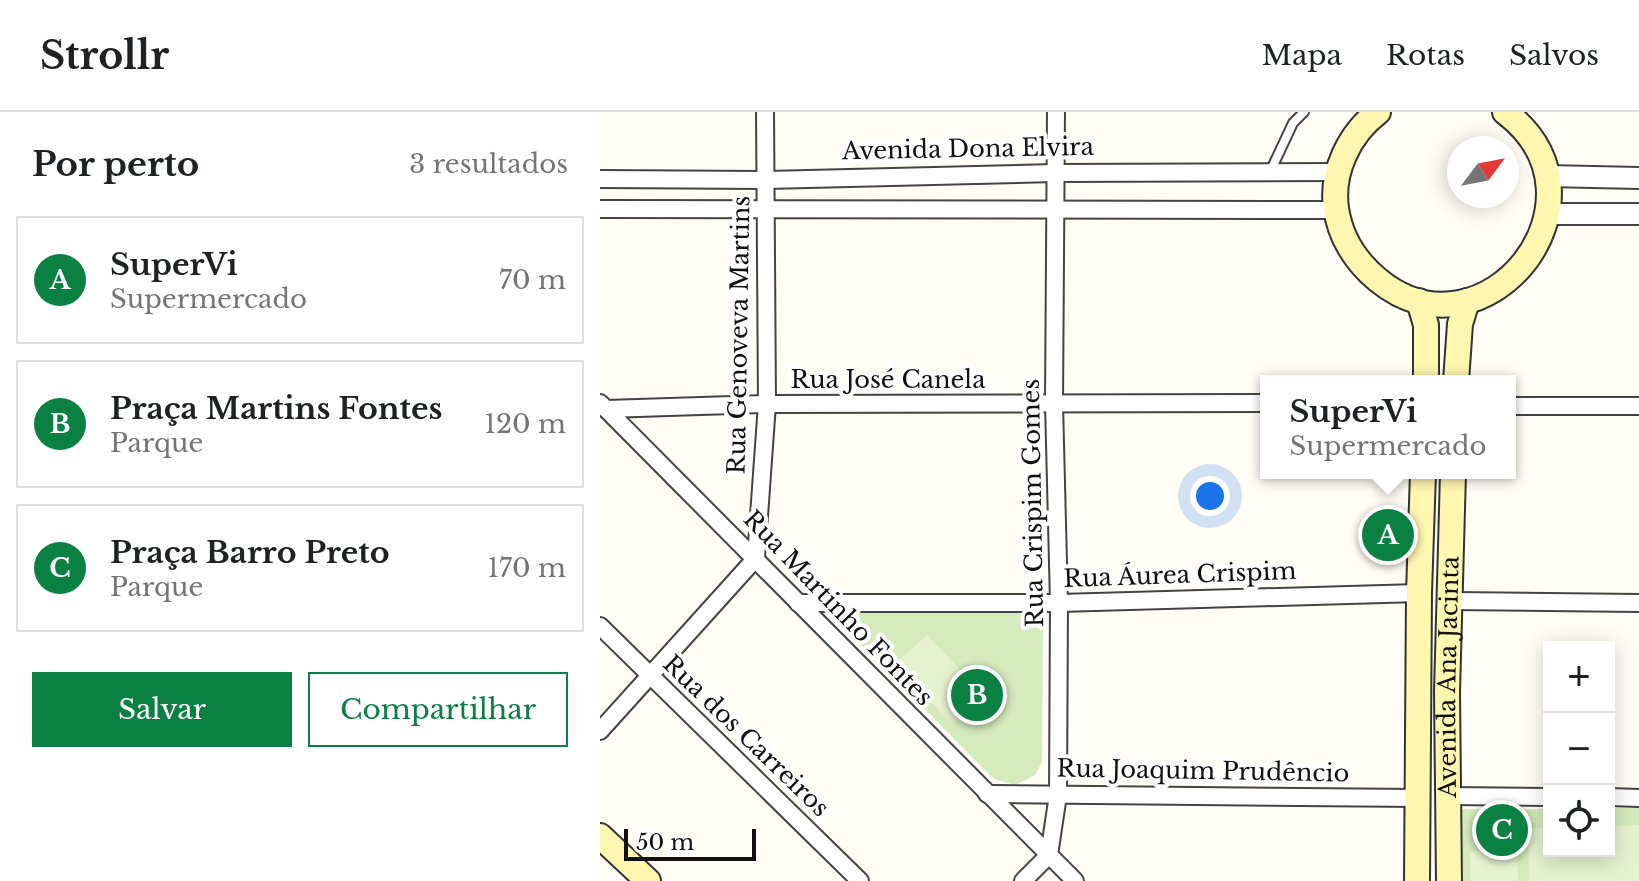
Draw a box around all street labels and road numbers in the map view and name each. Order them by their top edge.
street label: Avenida Dona Elvira [841,132,1095,165]
street label: Rua Genoveva Martins [722,195,755,475]
street label: Rua José Canela [791,365,986,394]
street label: Rua Crispim Gomes [1016,378,1049,628]
street label: Rua Martinho Fontes [738,504,939,711]
street label: Avenida Ana Jacinta [1432,555,1465,799]
street label: Rua Áurea Crispim [1063,556,1297,593]
street label: Rua dos Carreiros [657,649,835,822]
street label: Rua Joaquim Prudêncio [1057,753,1350,788]

